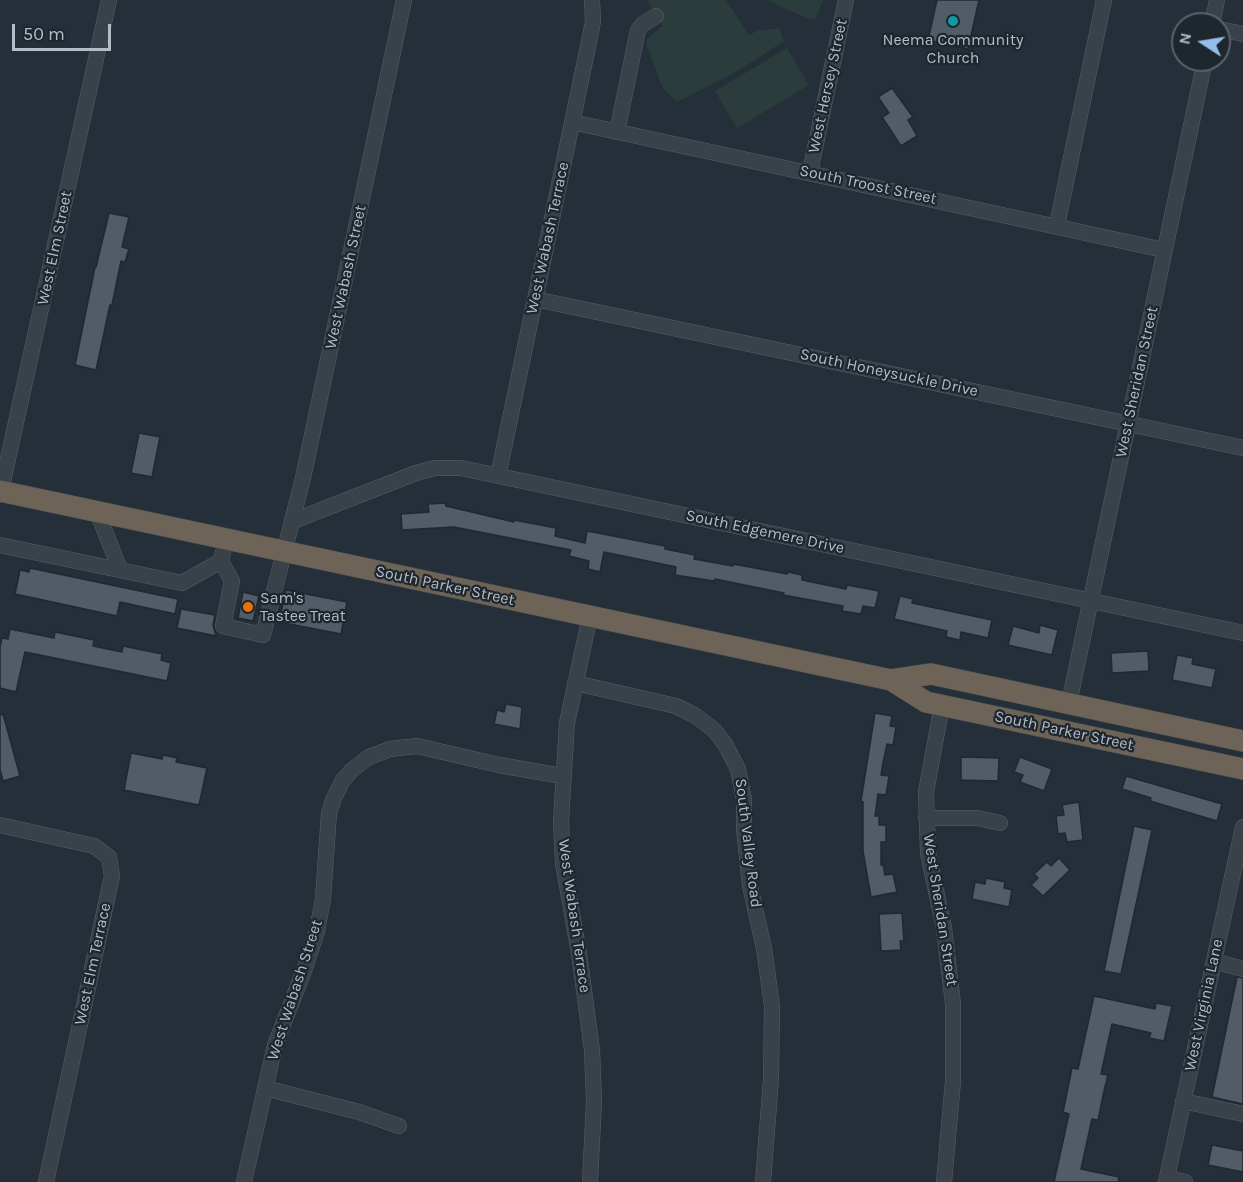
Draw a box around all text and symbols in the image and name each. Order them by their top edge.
scale bar [15,12,114,50]
north arrow [1171,12,1231,72]
marker: Neema Community Church [946,14,960,28]
street label: West Hersey Street [804,17,852,155]
text: 50 m [23,23,65,45]
place label: Neema Community Church [882,30,1024,68]
text: N [1174,31,1195,46]
street label: West Wabash Terrace [523,160,573,316]
street label: South Troost Street [798,161,938,209]
street label: West Elm Street [34,189,76,307]
street label: West Wabash Street [321,203,371,351]
street label: West Sheridan Street [1112,305,1162,459]
street label: South Honeysuckle Drive [798,345,980,401]
street label: South Edgemere Drive [684,506,846,558]
street label: South Parker Street [374,562,516,610]
place label: Sam's Tastee Treat [260,588,346,626]
marker: Sam's Tastee Treat [241,600,255,614]
street label: South Parker Street [993,707,1135,755]
street label: South Valley Road [731,777,765,909]
street label: West Sheridan Street [918,832,962,988]
street label: West Wabash Terrace [554,838,594,994]
street label: West Elm Terrace [71,901,115,1027]
street label: West Wabash Street [263,917,327,1063]
street label: West Virginia Lane [1181,937,1227,1073]

